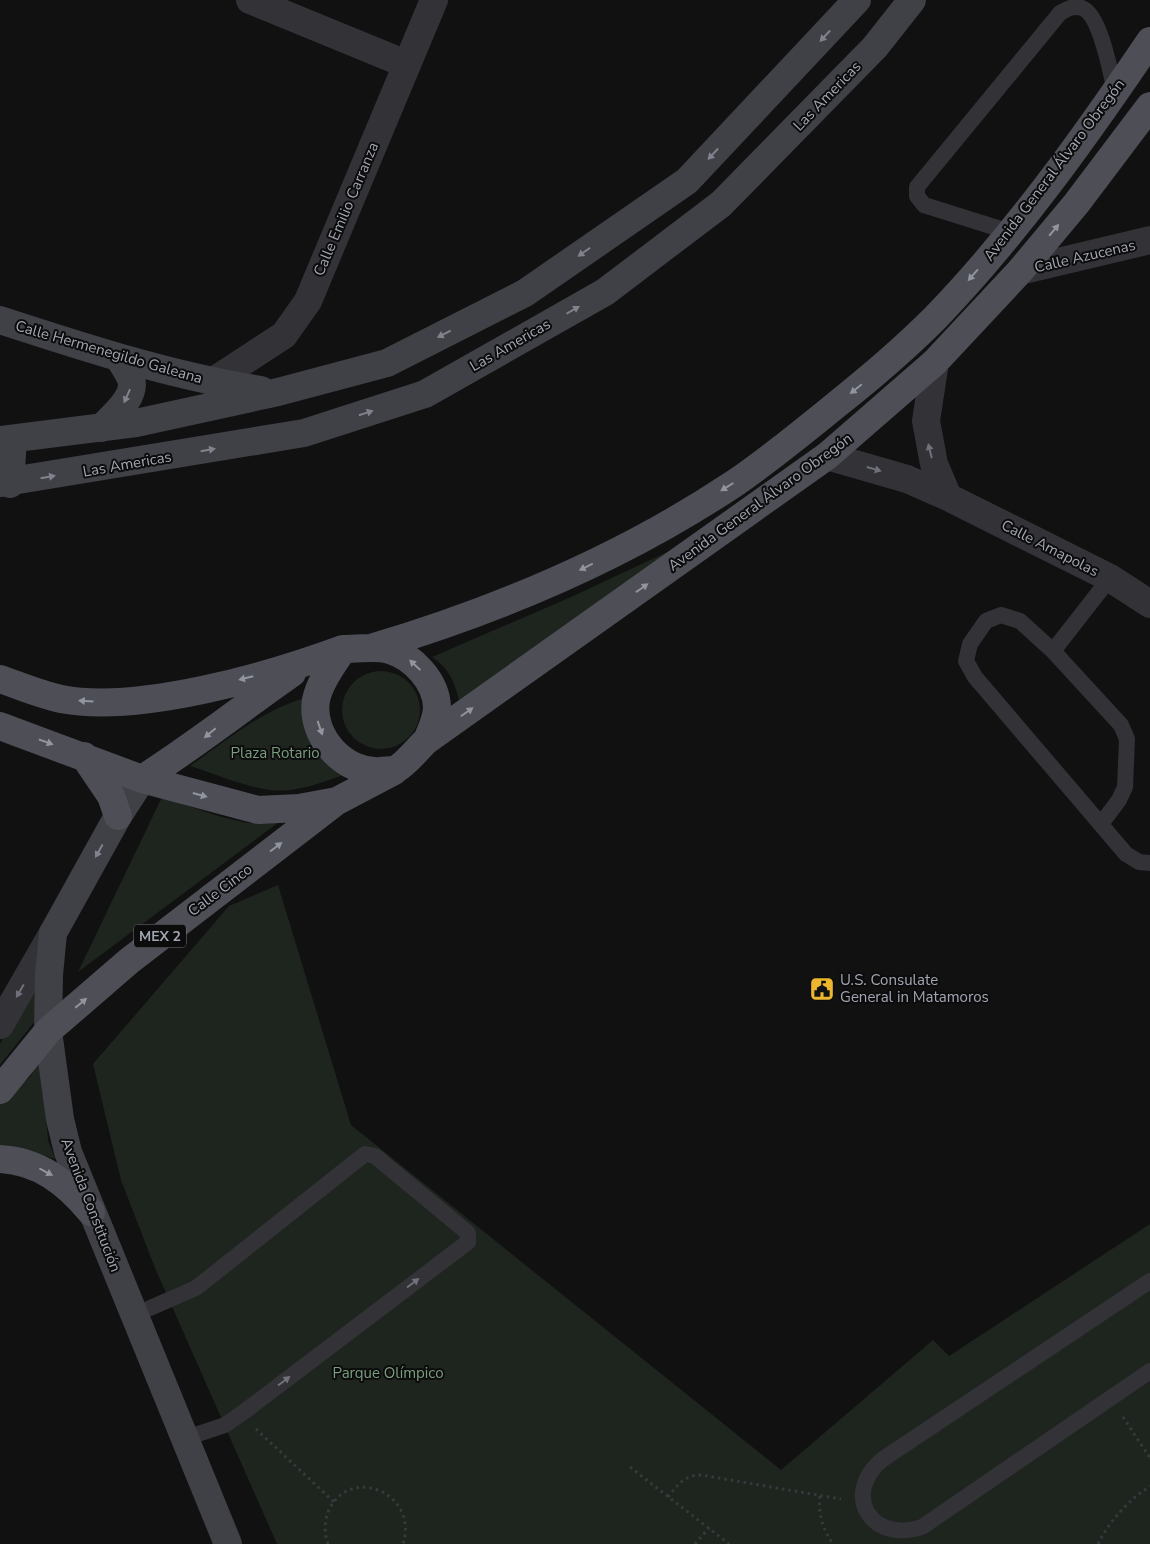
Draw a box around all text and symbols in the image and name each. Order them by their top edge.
one-way arrow [819,30,831,42]
street label: Las Americas [789,57,865,135]
street label: Avenida General Álvaro Obregón [979,75,1129,265]
street label: Calle Emilio Carranza [309,139,383,279]
one-way arrow [707,148,719,160]
one-way arrow [1048,224,1059,237]
street label: Calle Azucenas [1032,235,1138,277]
one-way arrow [577,247,591,257]
one-way arrow [967,269,978,282]
one-way arrow [567,305,580,314]
street label: Las Americas [466,314,554,376]
street label: Calle Hermenegildo Galeana [13,316,205,388]
one-way arrow [437,330,451,338]
one-way arrow [850,383,863,394]
one-way arrow [122,389,130,403]
one-way arrow [359,409,374,416]
street label: Avenida General Álvaro Obregón [664,428,856,576]
one-way arrow [926,444,934,459]
one-way arrow [201,445,217,453]
street label: Las Americas [81,446,173,482]
one-way arrow [867,465,882,473]
one-way arrow [41,473,57,481]
one-way arrow [721,483,734,492]
street label: Calle Amapolas [998,515,1102,581]
one-way arrow [579,563,593,571]
one-way arrow [636,583,649,593]
one-way arrow [409,659,421,671]
one-way arrow [238,674,253,682]
one-way arrow [78,696,94,704]
one-way arrow [460,707,474,717]
one-way arrow [316,720,324,735]
one-way arrow [204,727,216,739]
one-way arrow [39,738,54,746]
park label: Plaza Rotario [230,743,320,763]
one-way arrow [192,791,207,799]
one-way arrow [269,842,282,853]
one-way arrow [94,844,103,857]
street label: Calle Cinco [184,859,256,921]
road number: MEX 2 [134,924,186,948]
place label: U.S. Consulate General in Matamoros [840,970,989,1007]
public building icon: U.S. Consulate General in Matamoros [809,976,835,1002]
one-way arrow [15,984,24,997]
one-way arrow [74,998,87,1009]
street label: Avenida Constitución [56,1135,126,1275]
one-way arrow [40,1168,53,1177]
one-way arrow [406,1278,420,1288]
park label: Parque Olímpico [333,1363,443,1383]
one-way arrow [277,1376,290,1387]

